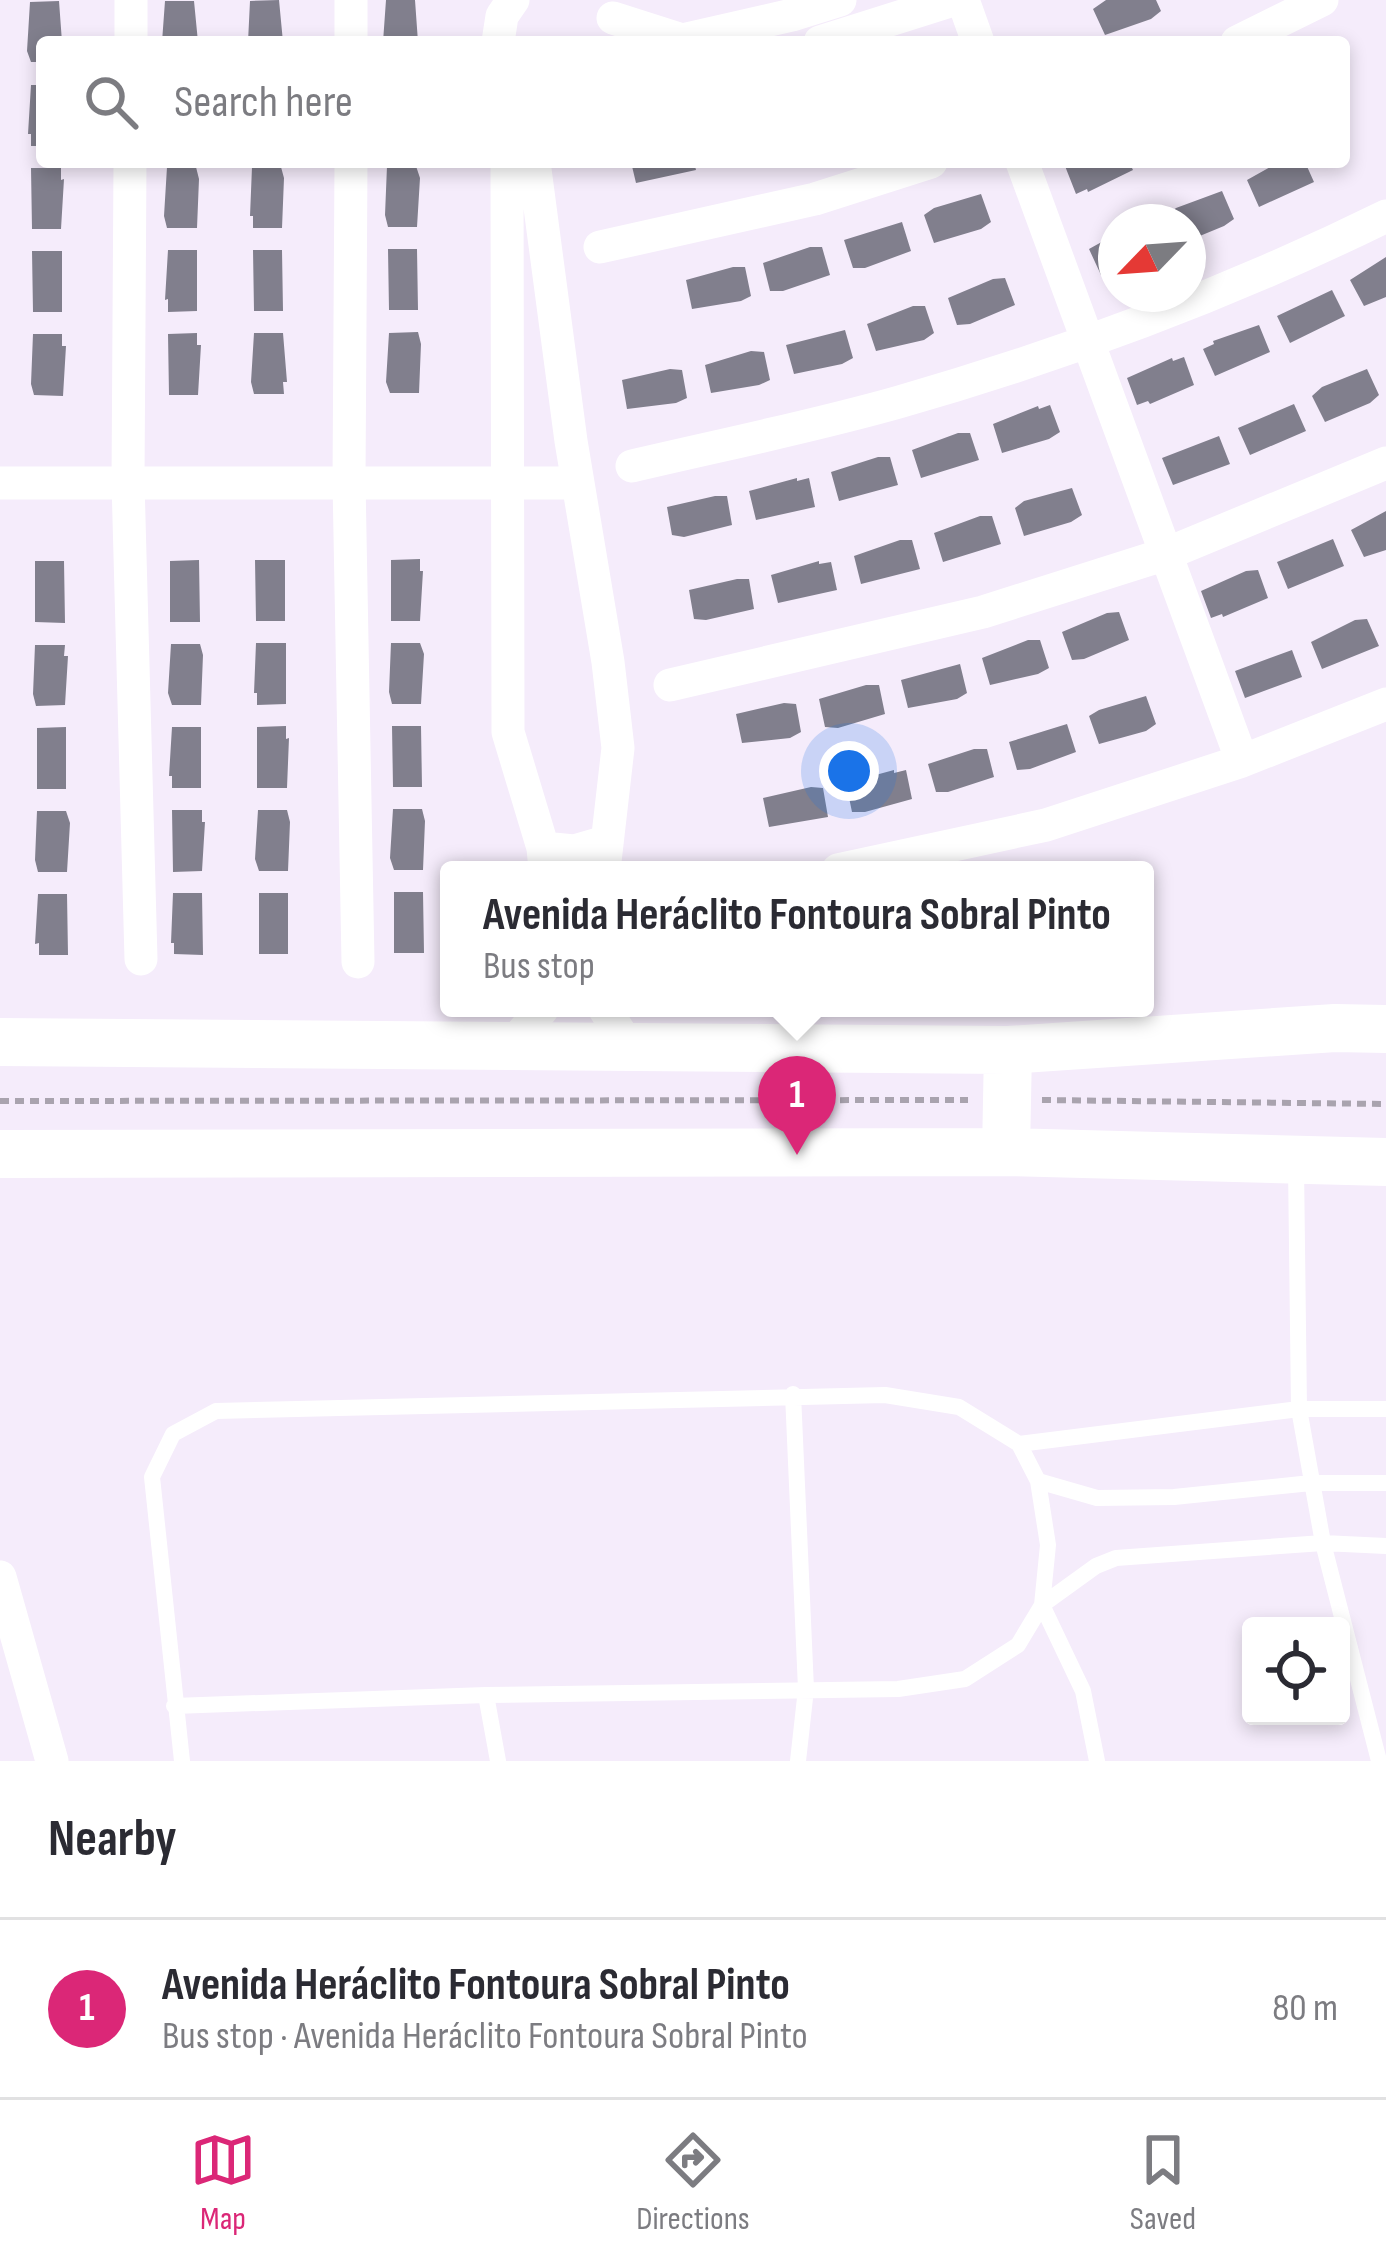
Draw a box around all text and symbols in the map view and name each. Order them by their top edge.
search box [36,36,1350,168]
icon: search [78,69,144,135]
text: Search here [174,75,353,130]
north arrow [1098,204,1206,312]
your location [819,741,879,801]
popup [440,861,1154,1017]
text: Avenida Heráclito Fontoura Sobral Pinto [483,888,1111,943]
text: Bus stop [483,943,595,990]
pin: 1 [758,1056,836,1155]
map controls [1242,1617,1350,1725]
button: locate [1242,1617,1350,1725]
text: Nearby [48,1809,177,1870]
text: Avenida Heráclito Fontoura Sobral Pinto [162,1958,790,2013]
text: 1 [79,1985,95,2032]
text: 80 m [1272,1985,1338,2032]
text: Bus stop · Avenida Heráclito Fontoura Sobral Pinto [162,2013,808,2060]
tab: Map [190,2127,256,2239]
tab: Directions [636,2127,750,2239]
tab: Saved [1130,2127,1196,2239]

